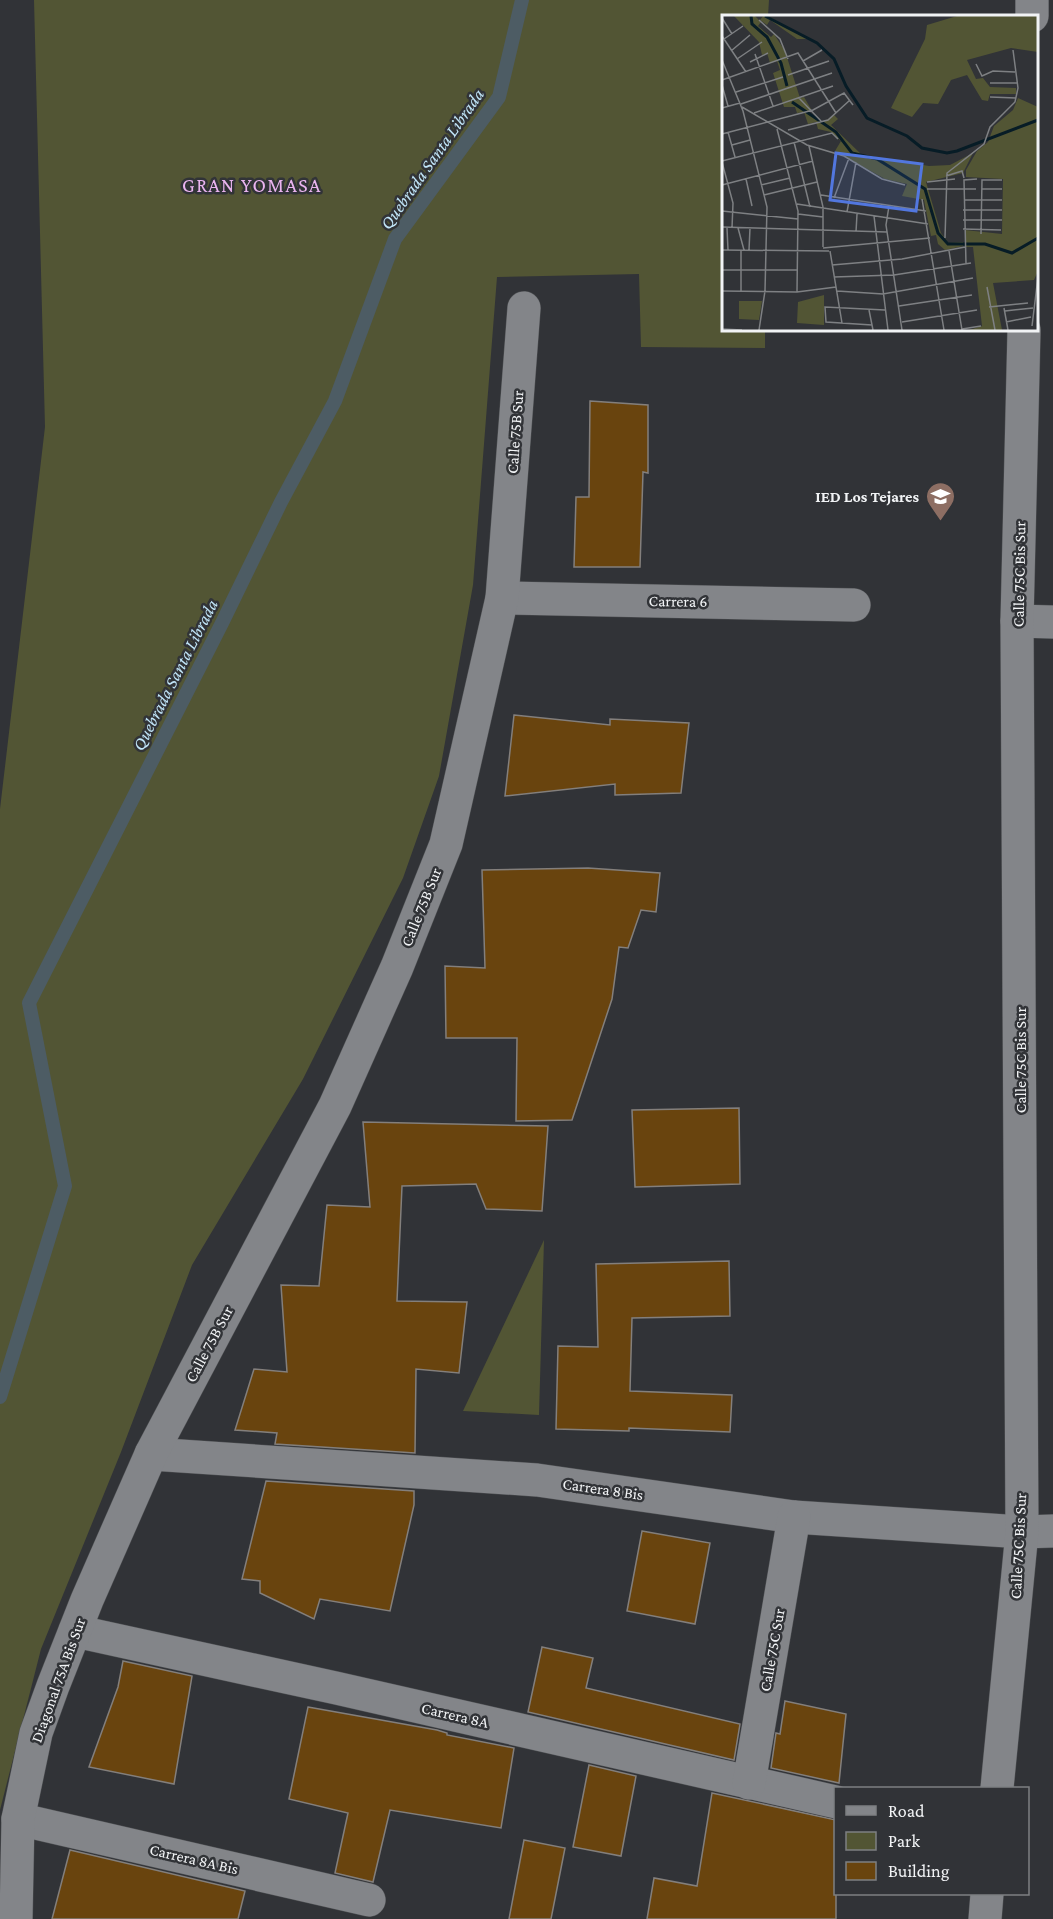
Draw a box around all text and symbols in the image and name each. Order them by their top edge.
inset map [722,15,1038,332]
water label: Quebrada Santa Librada [376,84,488,233]
district label: GRAN YOMASA [182,174,322,196]
street label: Calle 75B Sur [504,390,526,474]
school or university icon: IED Los Tejares [924,480,956,522]
place label: IED Los Tejares [815,488,919,506]
street label: Calle 75C Bis Sur [1010,520,1028,627]
street label: Carrera 6 [648,592,708,610]
water label: Quebrada Santa Librada [128,596,222,754]
street label: Calle 75B Sur [398,865,445,949]
street label: Calle 75C Bis Sur [1012,1007,1029,1113]
street label: Calle 75B Sur [182,1303,236,1385]
street label: Carrera 8 Bis [561,1475,645,1503]
street label: Calle 75C Bis Sur [1007,1492,1029,1600]
street label: Calle 75C Sur [756,1607,788,1693]
street label: Diagonal 75A Bis Sur [28,1615,90,1745]
street label: Carrera 8A [420,1699,491,1731]
legend [834,1787,1029,1895]
text: Road [888,1801,925,1821]
text: Park [888,1831,920,1851]
street label: Carrera 8A Bis [148,1841,240,1877]
text: Building [888,1861,950,1881]

